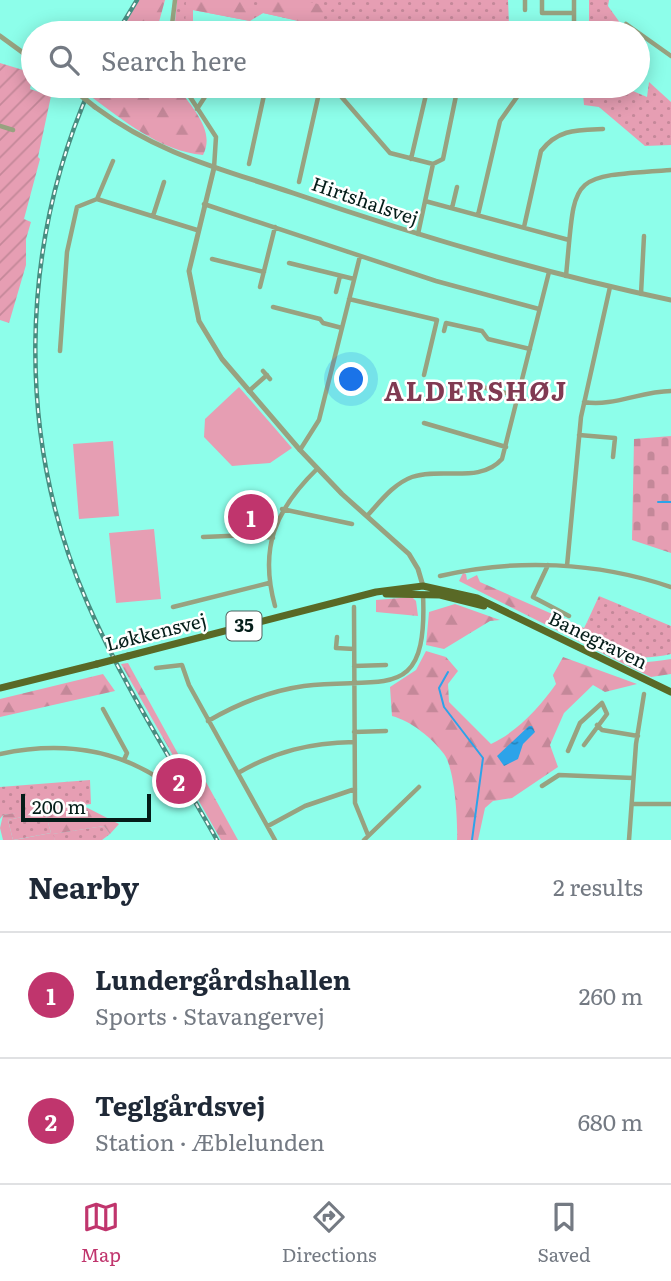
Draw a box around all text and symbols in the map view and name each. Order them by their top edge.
search box [21,21,650,98]
text: Search here [101,40,247,79]
icon: search [45,41,83,79]
street label: Hirtshalsvej [308,169,422,231]
your location [334,362,368,396]
district label: ALDERSHØJ [384,370,568,409]
pin: 1 [228,491,274,543]
street label: Banegraven [544,603,653,675]
street label: Løkkensvej [102,605,209,657]
road number: 35 [226,612,262,640]
pin: 2 [156,755,202,807]
scale bar [21,791,150,823]
text: 200 m [32,792,86,820]
text: Nearby [28,864,139,908]
text: 2 results [553,869,643,903]
text: Lundergårdshallen [95,959,351,998]
text: 1 [46,978,56,1012]
text: 260 m [579,978,643,1012]
text: Sports · Stavangervej [95,998,325,1032]
text: Teglgårdsvej [95,1085,266,1124]
text: 2 [45,1104,57,1138]
text: 680 m [578,1104,643,1138]
text: Station · Æblelunden [95,1124,325,1158]
tab: Map [80,1198,121,1268]
tab: Directions [282,1198,377,1268]
tab: Saved [538,1198,591,1268]

